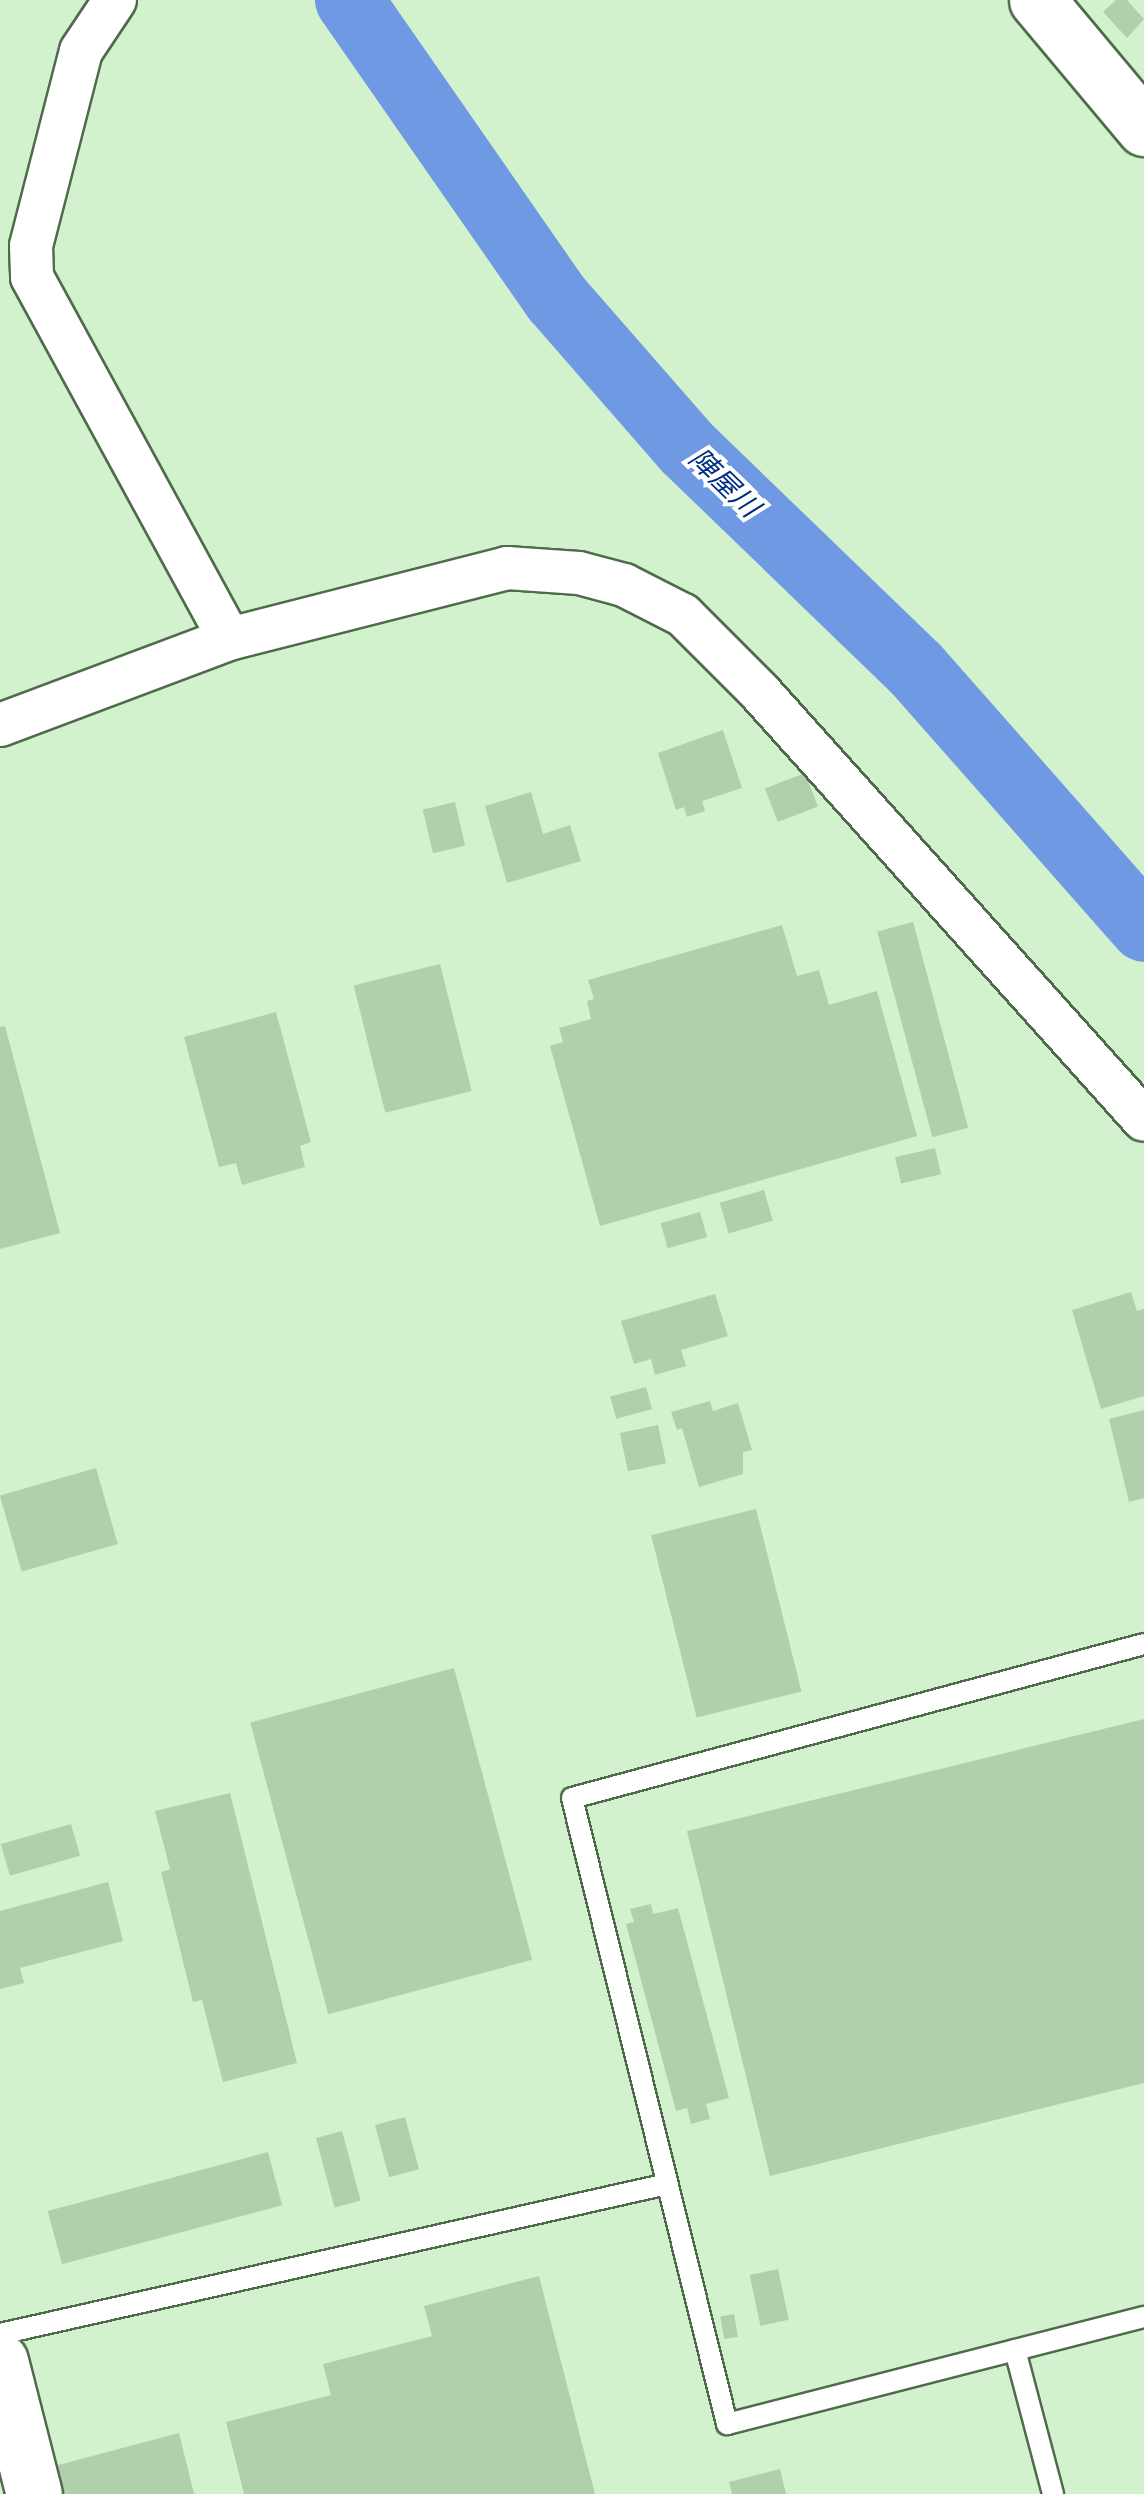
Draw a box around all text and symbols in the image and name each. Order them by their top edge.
water label: 陣屋川 [682,442,766,524]

